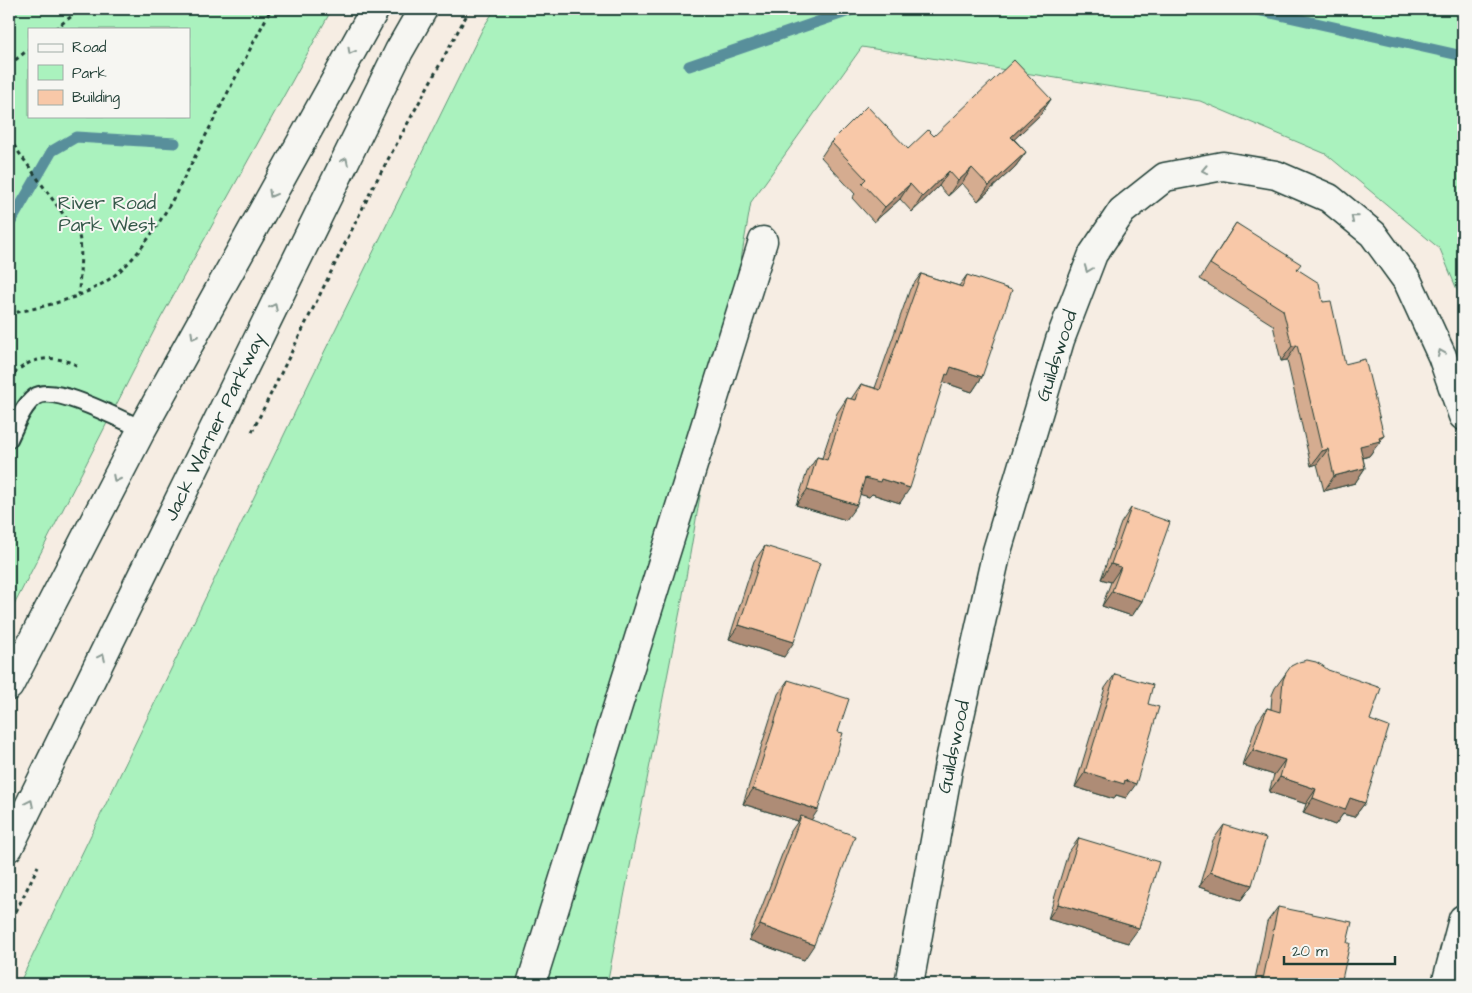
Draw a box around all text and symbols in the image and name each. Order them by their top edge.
legend [28,28,190,118]
text: Road [72,37,107,58]
one-way arrow [347,46,357,55]
text: Park [72,63,107,84]
text: Building [72,87,120,109]
one-way arrow [339,158,349,167]
one-way arrow [1200,164,1209,174]
one-way arrow [269,188,279,197]
park label: River Road Park West [58,190,156,239]
one-way arrow [1351,216,1360,224]
one-way arrow [1083,264,1093,272]
one-way arrow [267,303,278,312]
street label: Guildswood [1030,307,1085,405]
street label: Jack Warner Parkway [158,328,274,526]
one-way arrow [190,330,200,339]
one-way arrow [1436,349,1447,358]
one-way arrow [112,473,122,482]
one-way arrow [96,654,106,663]
street label: Guildswood [931,698,977,796]
one-way arrow [24,800,34,809]
scale bar [1284,933,1396,965]
text: 20 m [1292,941,1328,962]

